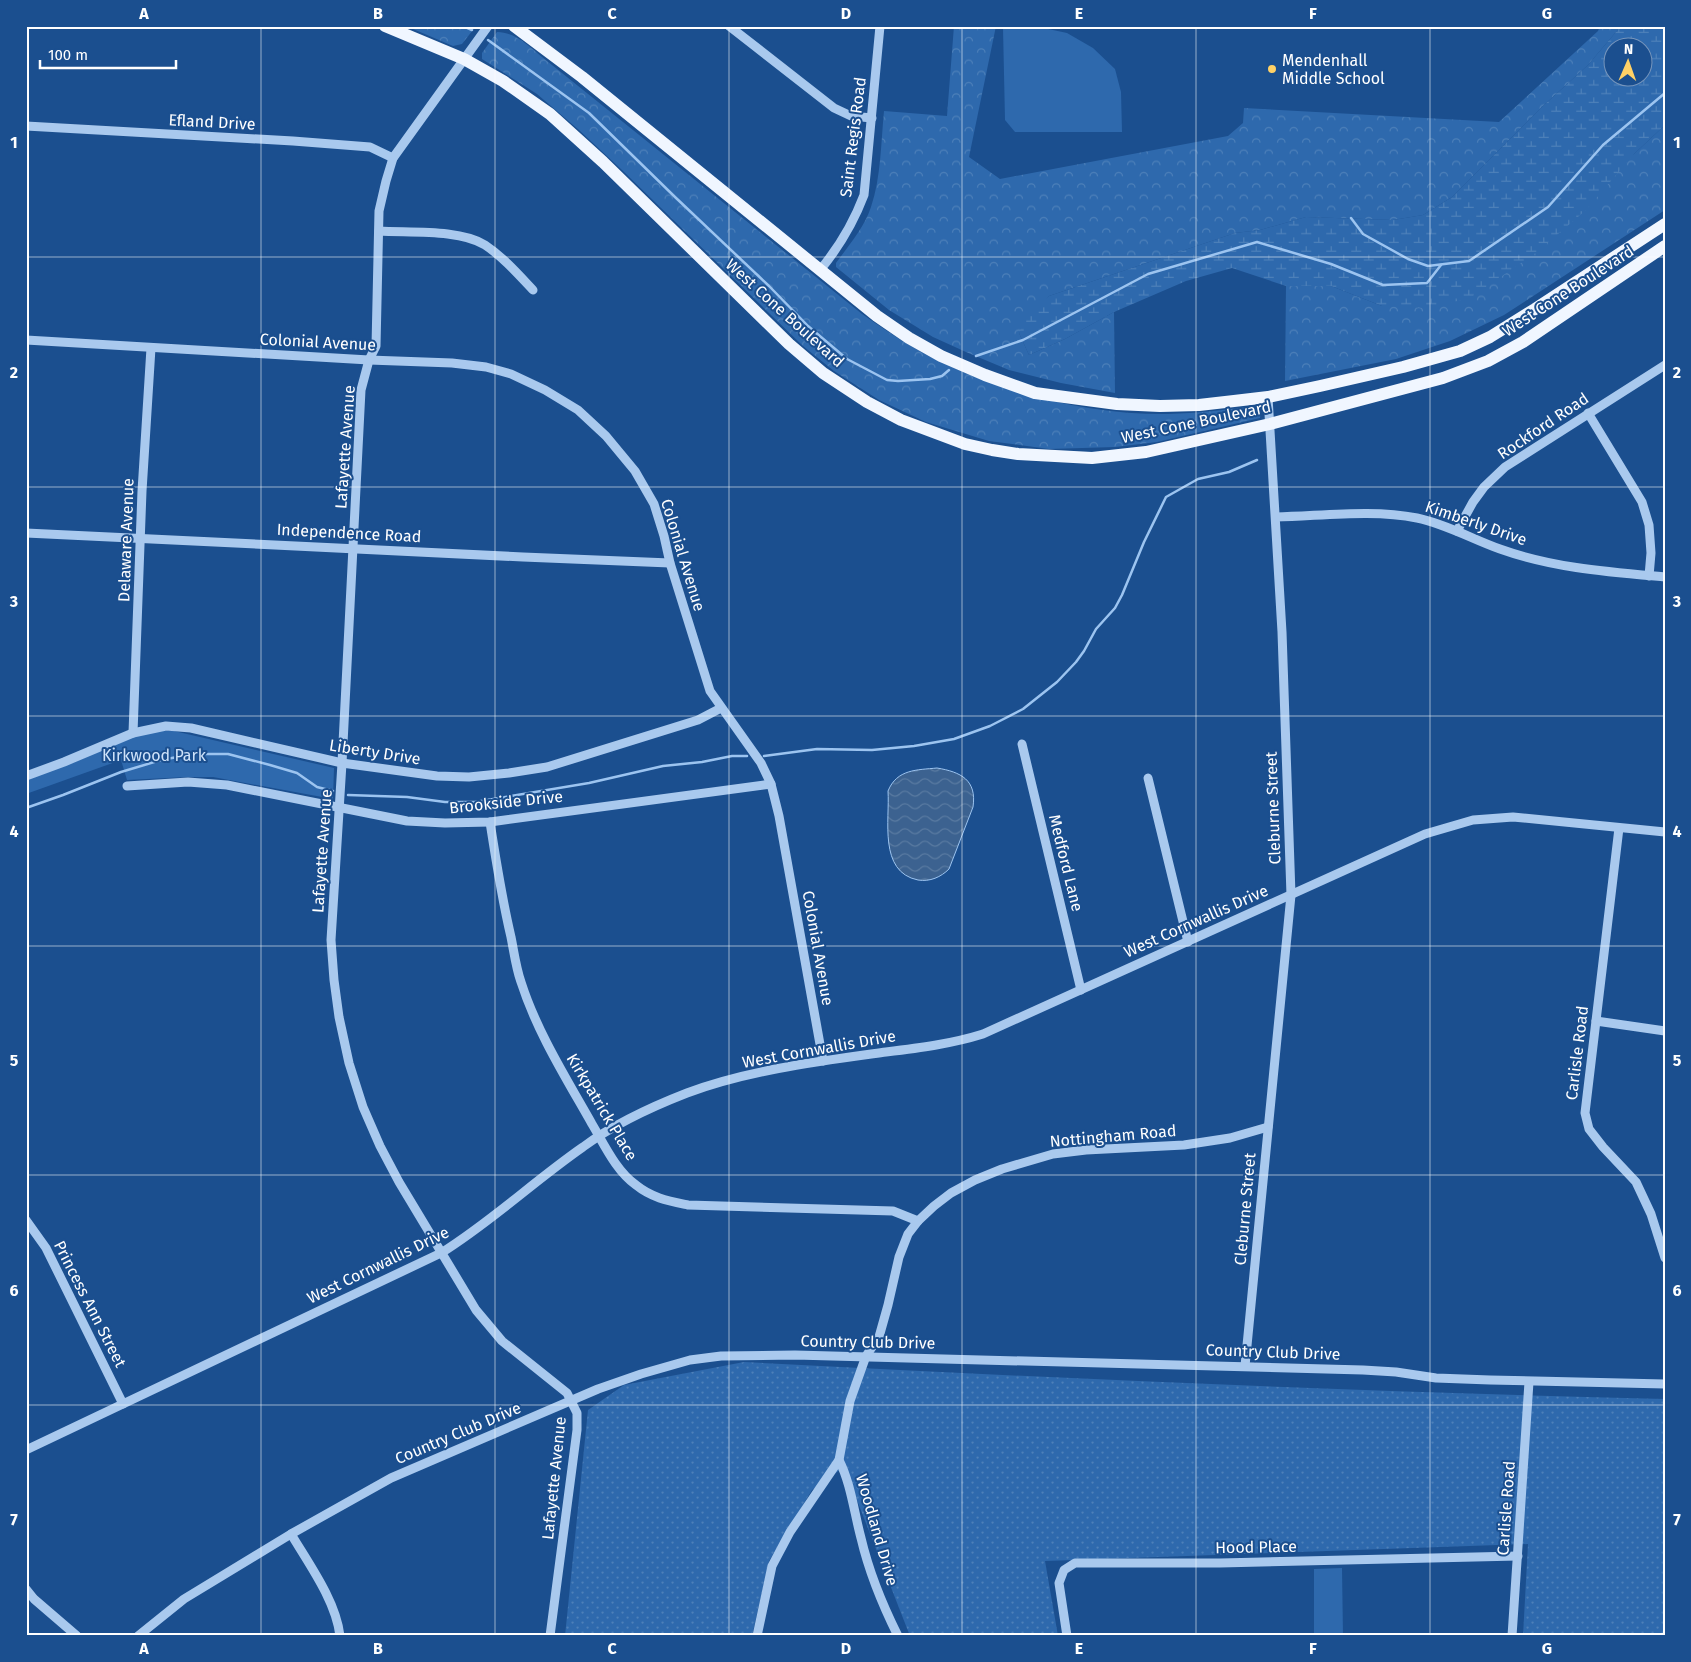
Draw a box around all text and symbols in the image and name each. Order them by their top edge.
text: A [138,4,149,23]
text: B [373,4,383,23]
text: C [607,4,617,23]
text: D [841,4,851,23]
text: E [1075,4,1083,23]
text: F [1309,4,1317,23]
text: G [1542,4,1552,23]
scale bar [40,38,176,70]
north arrow [1604,38,1654,88]
text: N [1623,41,1633,58]
text: 100 m [48,46,88,64]
place label: Mendenhall Middle School [1282,51,1385,88]
marker: Mendenhall Middle School [1266,63,1278,75]
street label: Saint Regis Road [836,76,870,198]
street label: Efland Drive [168,110,256,134]
text: 1 [10,133,18,152]
text: 1 [1673,133,1681,152]
street label: West Cone Boulevard [1499,241,1637,341]
street label: West Cone Boulevard [722,255,848,371]
street label: Colonial Avenue [259,329,377,355]
text: 2 [10,363,18,382]
text: 2 [1673,363,1681,382]
street label: Lafayette Avenue [331,385,359,509]
street label: Rockford Road [1494,389,1592,463]
street label: West Cone Boulevard [1119,397,1273,447]
street label: Delaware Avenue [114,478,138,602]
street label: Colonial Avenue [657,497,709,613]
street label: Kimberly Drive [1423,497,1529,549]
street label: Independence Road [276,520,422,546]
text: 3 [9,592,18,611]
text: 3 [1672,592,1681,611]
street label: Liberty Drive [328,735,422,769]
park label: Kirkwood Park [102,746,207,765]
street label: Cleburne Street [1262,751,1284,865]
street label: Brookside Drive [448,787,564,817]
street label: Lafayette Avenue [308,789,336,913]
street label: Medford Lane [1045,812,1087,914]
text: 4 [9,822,19,841]
text: 4 [1672,822,1682,841]
street label: West Cornwallis Drive [1121,881,1271,961]
street label: Colonial Avenue [799,889,837,1007]
street label: Carlisle Road [1562,1005,1592,1101]
street label: West Cornwallis Drive [741,1026,897,1072]
street label: Kirkpatrick Place [563,1050,641,1164]
text: 5 [10,1051,19,1070]
text: 5 [1673,1051,1682,1070]
street label: Nottingham Road [1049,1121,1177,1151]
street label: Cleburne Street [1231,1152,1259,1266]
street label: West Cornwallis Drive [304,1222,452,1308]
street label: Princess Ann Street [50,1237,130,1371]
text: 6 [9,1281,19,1300]
text: 6 [1672,1281,1682,1300]
street label: Country Club Drive [800,1331,936,1353]
street label: Country Club Drive [1205,1340,1341,1364]
street label: Country Club Drive [392,1398,524,1468]
street label: Lafayette Avenue [538,1415,570,1541]
street label: Carlisle Road [1493,1460,1519,1556]
street label: Woodland Drive [852,1472,902,1588]
text: 7 [10,1510,18,1529]
text: 7 [1673,1510,1681,1529]
street label: Hood Place [1215,1537,1297,1557]
text: A [138,1639,149,1658]
text: B [373,1639,383,1658]
text: C [607,1639,617,1658]
text: D [841,1639,851,1658]
text: E [1075,1639,1083,1658]
text: F [1309,1639,1317,1658]
text: G [1542,1639,1552,1658]

